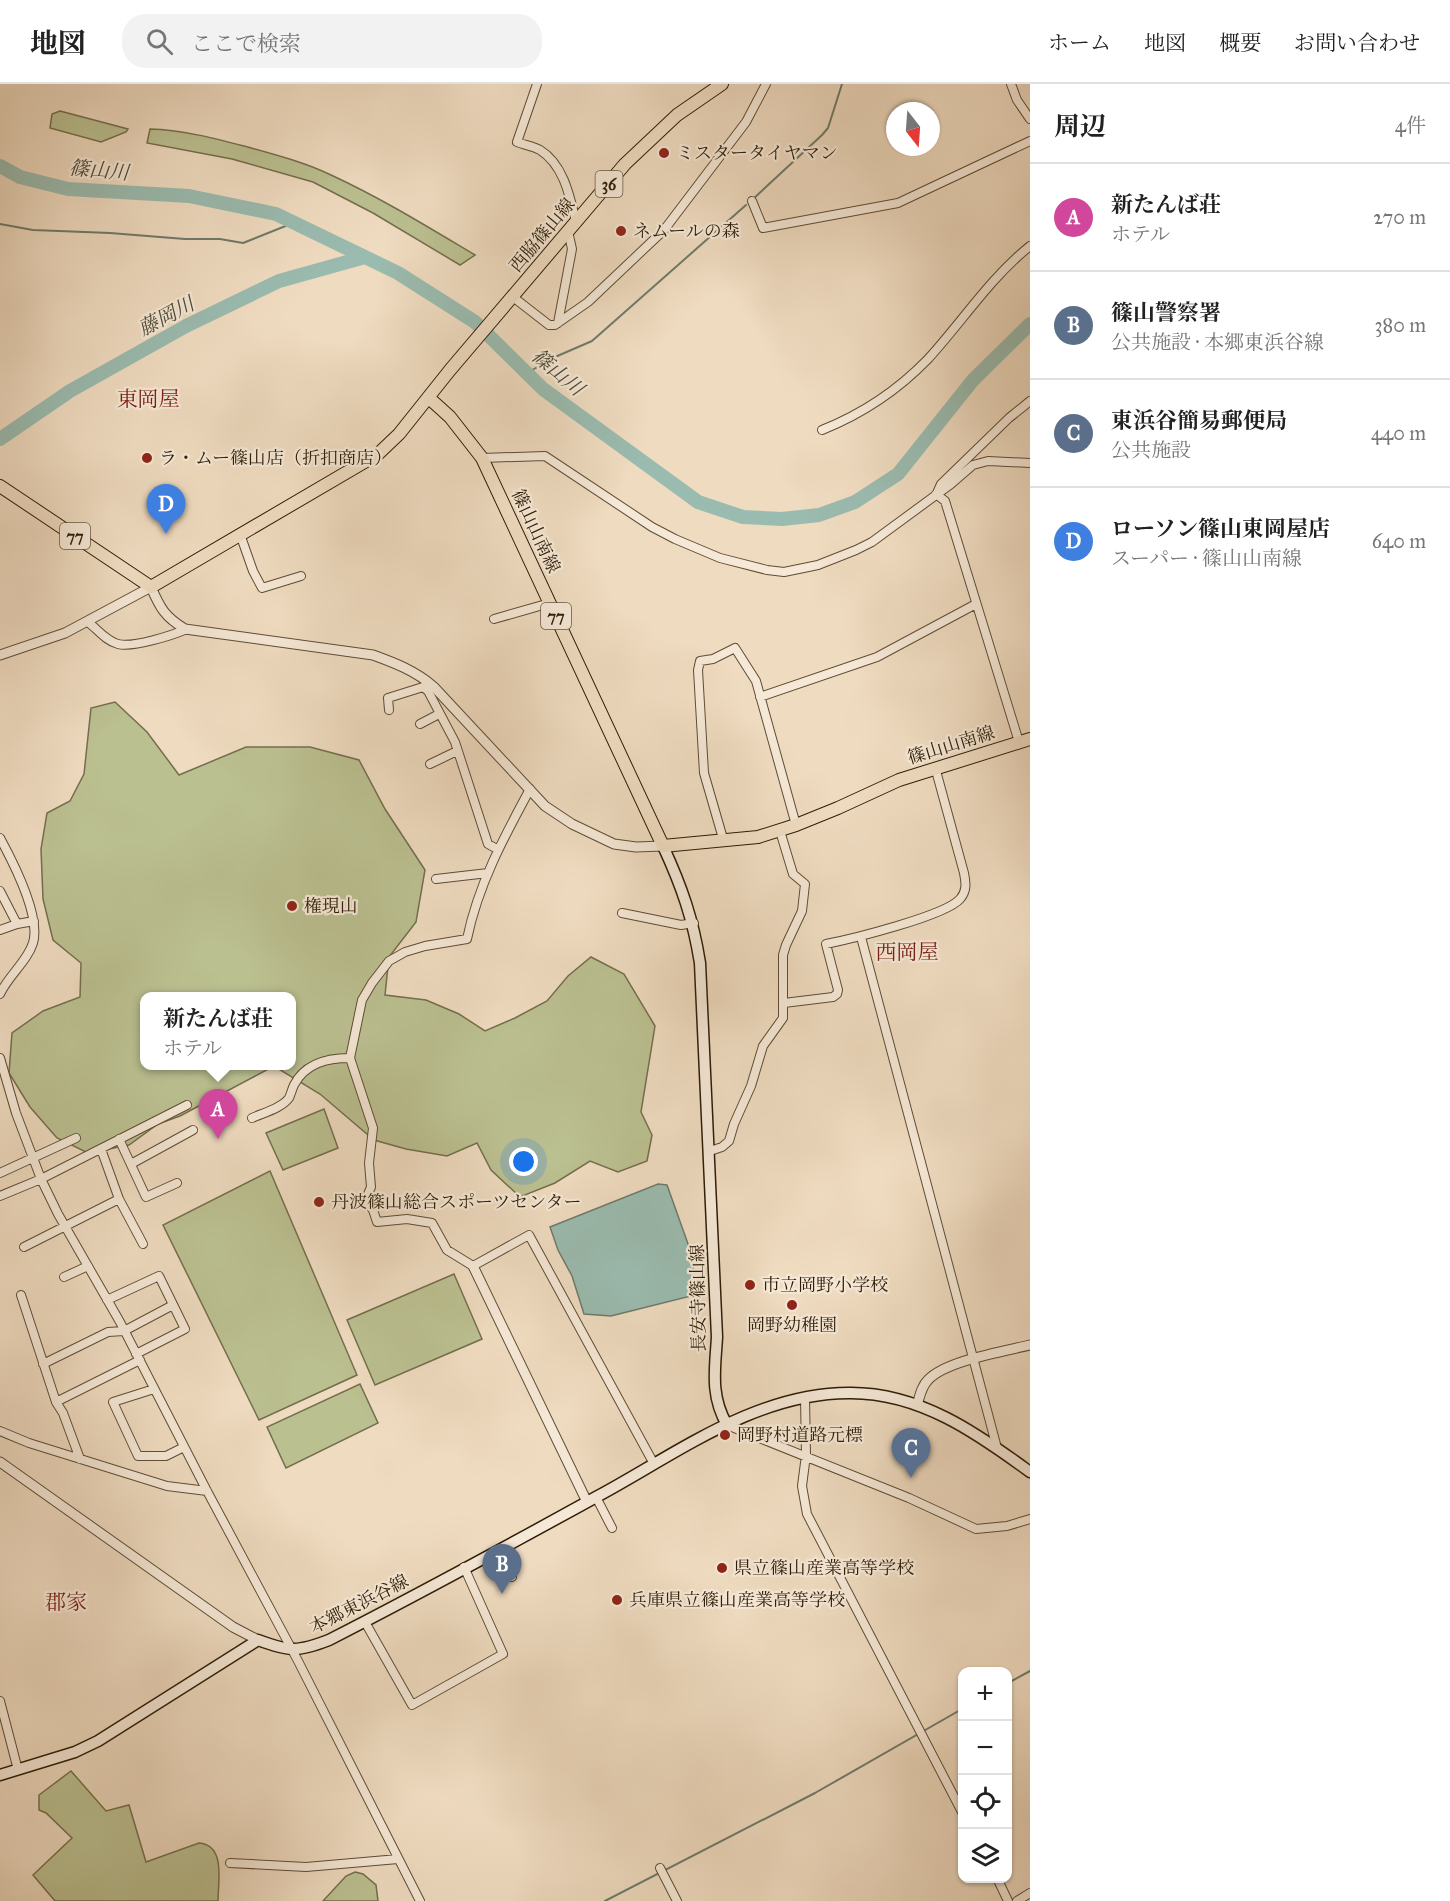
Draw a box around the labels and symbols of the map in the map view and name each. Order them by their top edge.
north arrow [886,102,940,156]
place label: ミスタータイヤマン [676,142,838,164]
marker: ミスタータイヤマン [657,146,671,160]
water label: 篠山川 [68,155,132,185]
road number: 36 [596,171,622,197]
street label: 西脇篠山線 [505,193,579,277]
place label: ネムールの森 [633,220,740,242]
marker: ネムールの森 [614,224,628,238]
water label: 藤岡川 [134,290,200,341]
water label: 篠山川 [527,344,590,402]
district label: 東岡屋 [117,386,180,412]
place label: ラ・ムー篠山店（折扣商店） [159,447,392,469]
marker: ラ・ムー篠山店（折扣商店） [140,451,154,465]
pin: D [146,484,186,534]
street label: 篠山山南線 [507,486,565,576]
road number: 77 [60,523,90,549]
road number: 77 [541,603,571,629]
street label: 篠山山南線 [905,721,997,769]
place label: 権現山 [304,895,358,917]
marker: 権現山 [285,899,299,913]
district label: 西岡屋 [876,939,939,965]
pin: A [198,1090,238,1139]
your location [509,1147,538,1176]
place label: 丹波篠山総合スポーツセンター [331,1191,582,1213]
marker: 丹波篠山総合スポーツセンター [312,1195,326,1209]
street label: 長安寺篠山線 [686,1244,710,1352]
place label: 市立岡野小学校 [762,1274,888,1296]
marker: 市立岡野小学校 [743,1278,757,1292]
marker: 岡野幼稚園 [785,1298,799,1312]
place label: 岡野幼稚園 [747,1314,837,1336]
place label: 岡野村道路元標 [737,1424,863,1446]
marker: 岡野村道路元標 [718,1428,732,1442]
pin: C [892,1428,930,1478]
pin: B [482,1544,522,1594]
place label: 県立篠山産業高等学校 [734,1557,914,1579]
marker: 県立篠山産業高等学校 [715,1561,729,1575]
street label: 本郷東浜谷線 [306,1570,412,1638]
district label: 郡家 [45,1589,87,1615]
place label: 兵庫県立篠山産業高等学校 [629,1589,845,1611]
marker: 兵庫県立篠山産業高等学校 [610,1593,624,1607]

